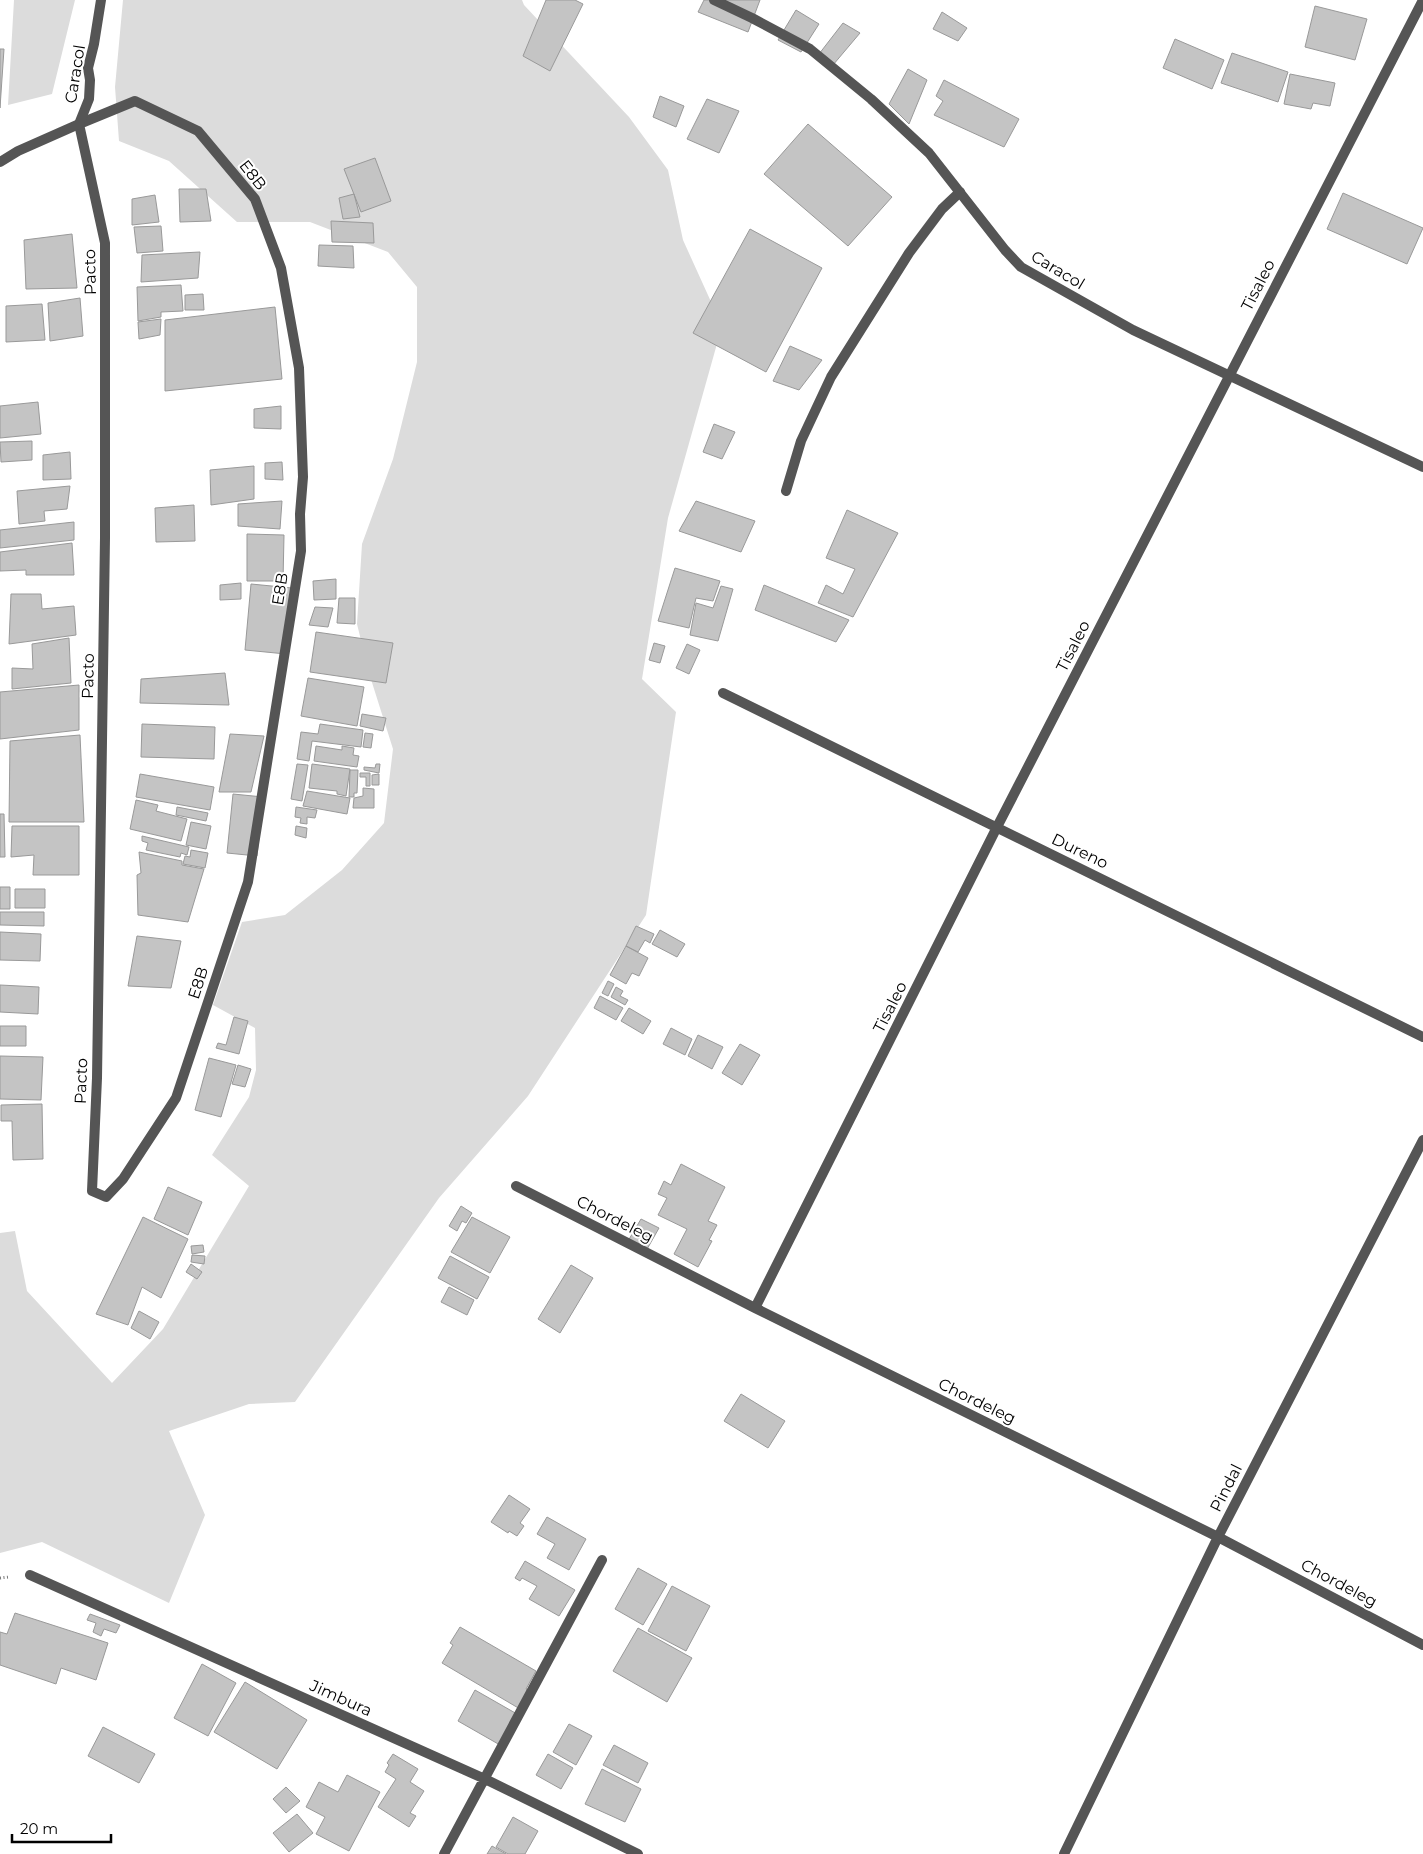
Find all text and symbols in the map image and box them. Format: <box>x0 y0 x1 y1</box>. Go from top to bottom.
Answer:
street label: Caracol <box>61 43 89 105</box>
street label: E8B <box>235 156 271 194</box>
street label: Caracol <box>1028 247 1088 293</box>
street label: Pacto <box>80 249 100 295</box>
street label: Tisaleo <box>1237 256 1279 314</box>
street label: E8B <box>268 571 292 607</box>
street label: Tisaleo <box>1052 617 1094 675</box>
street label: Pacto <box>78 653 98 699</box>
street label: Dureno <box>1049 829 1111 873</box>
street label: E8B <box>184 964 212 1002</box>
street label: Tisaleo <box>869 978 911 1036</box>
street label: Pacto <box>71 1058 91 1104</box>
street label: Chordeleg <box>573 1191 657 1247</box>
street label: Chordeleg <box>935 1374 1019 1428</box>
street label: Pindal <box>1206 1461 1246 1515</box>
street label: Chordeleg <box>1298 1555 1380 1611</box>
street label: Jimbura <box>306 1675 375 1720</box>
scale bar <box>12 1812 111 1844</box>
text: 20 m <box>20 1819 58 1838</box>

